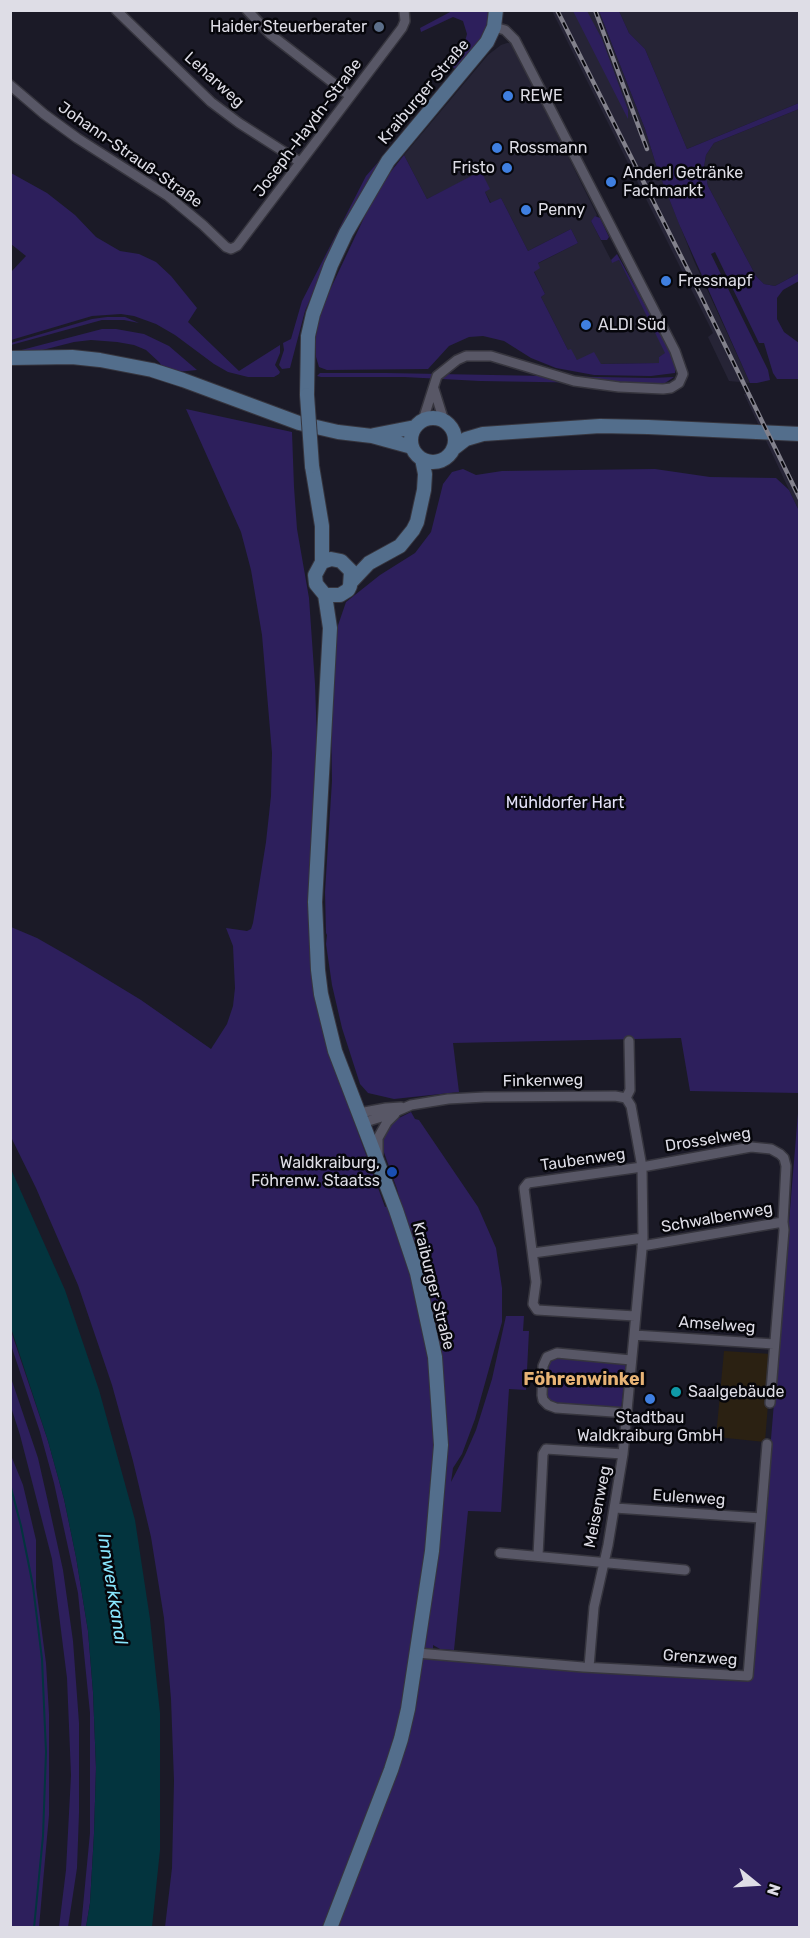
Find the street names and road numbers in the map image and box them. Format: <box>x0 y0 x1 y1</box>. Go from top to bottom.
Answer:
street label: Kraiburger Straße <box>374 36 474 148</box>
street label: Leharweg <box>180 48 248 112</box>
street label: Joseph-Haydn-Straße <box>250 55 366 201</box>
street label: Johann-Strauß-Straße <box>54 98 206 212</box>
street label: Finkenweg <box>503 1071 583 1091</box>
street label: Drosselweg <box>664 1124 752 1156</box>
street label: Taubenweg <box>539 1145 627 1175</box>
street label: Schwalbenweg <box>660 1199 774 1237</box>
street label: Kraiburger Straße <box>408 1220 458 1352</box>
street label: Amselweg <box>678 1313 756 1337</box>
street label: Meisenweg <box>581 1464 615 1550</box>
street label: Eulenweg <box>652 1486 726 1510</box>
street label: Grenzweg <box>662 1646 738 1670</box>

